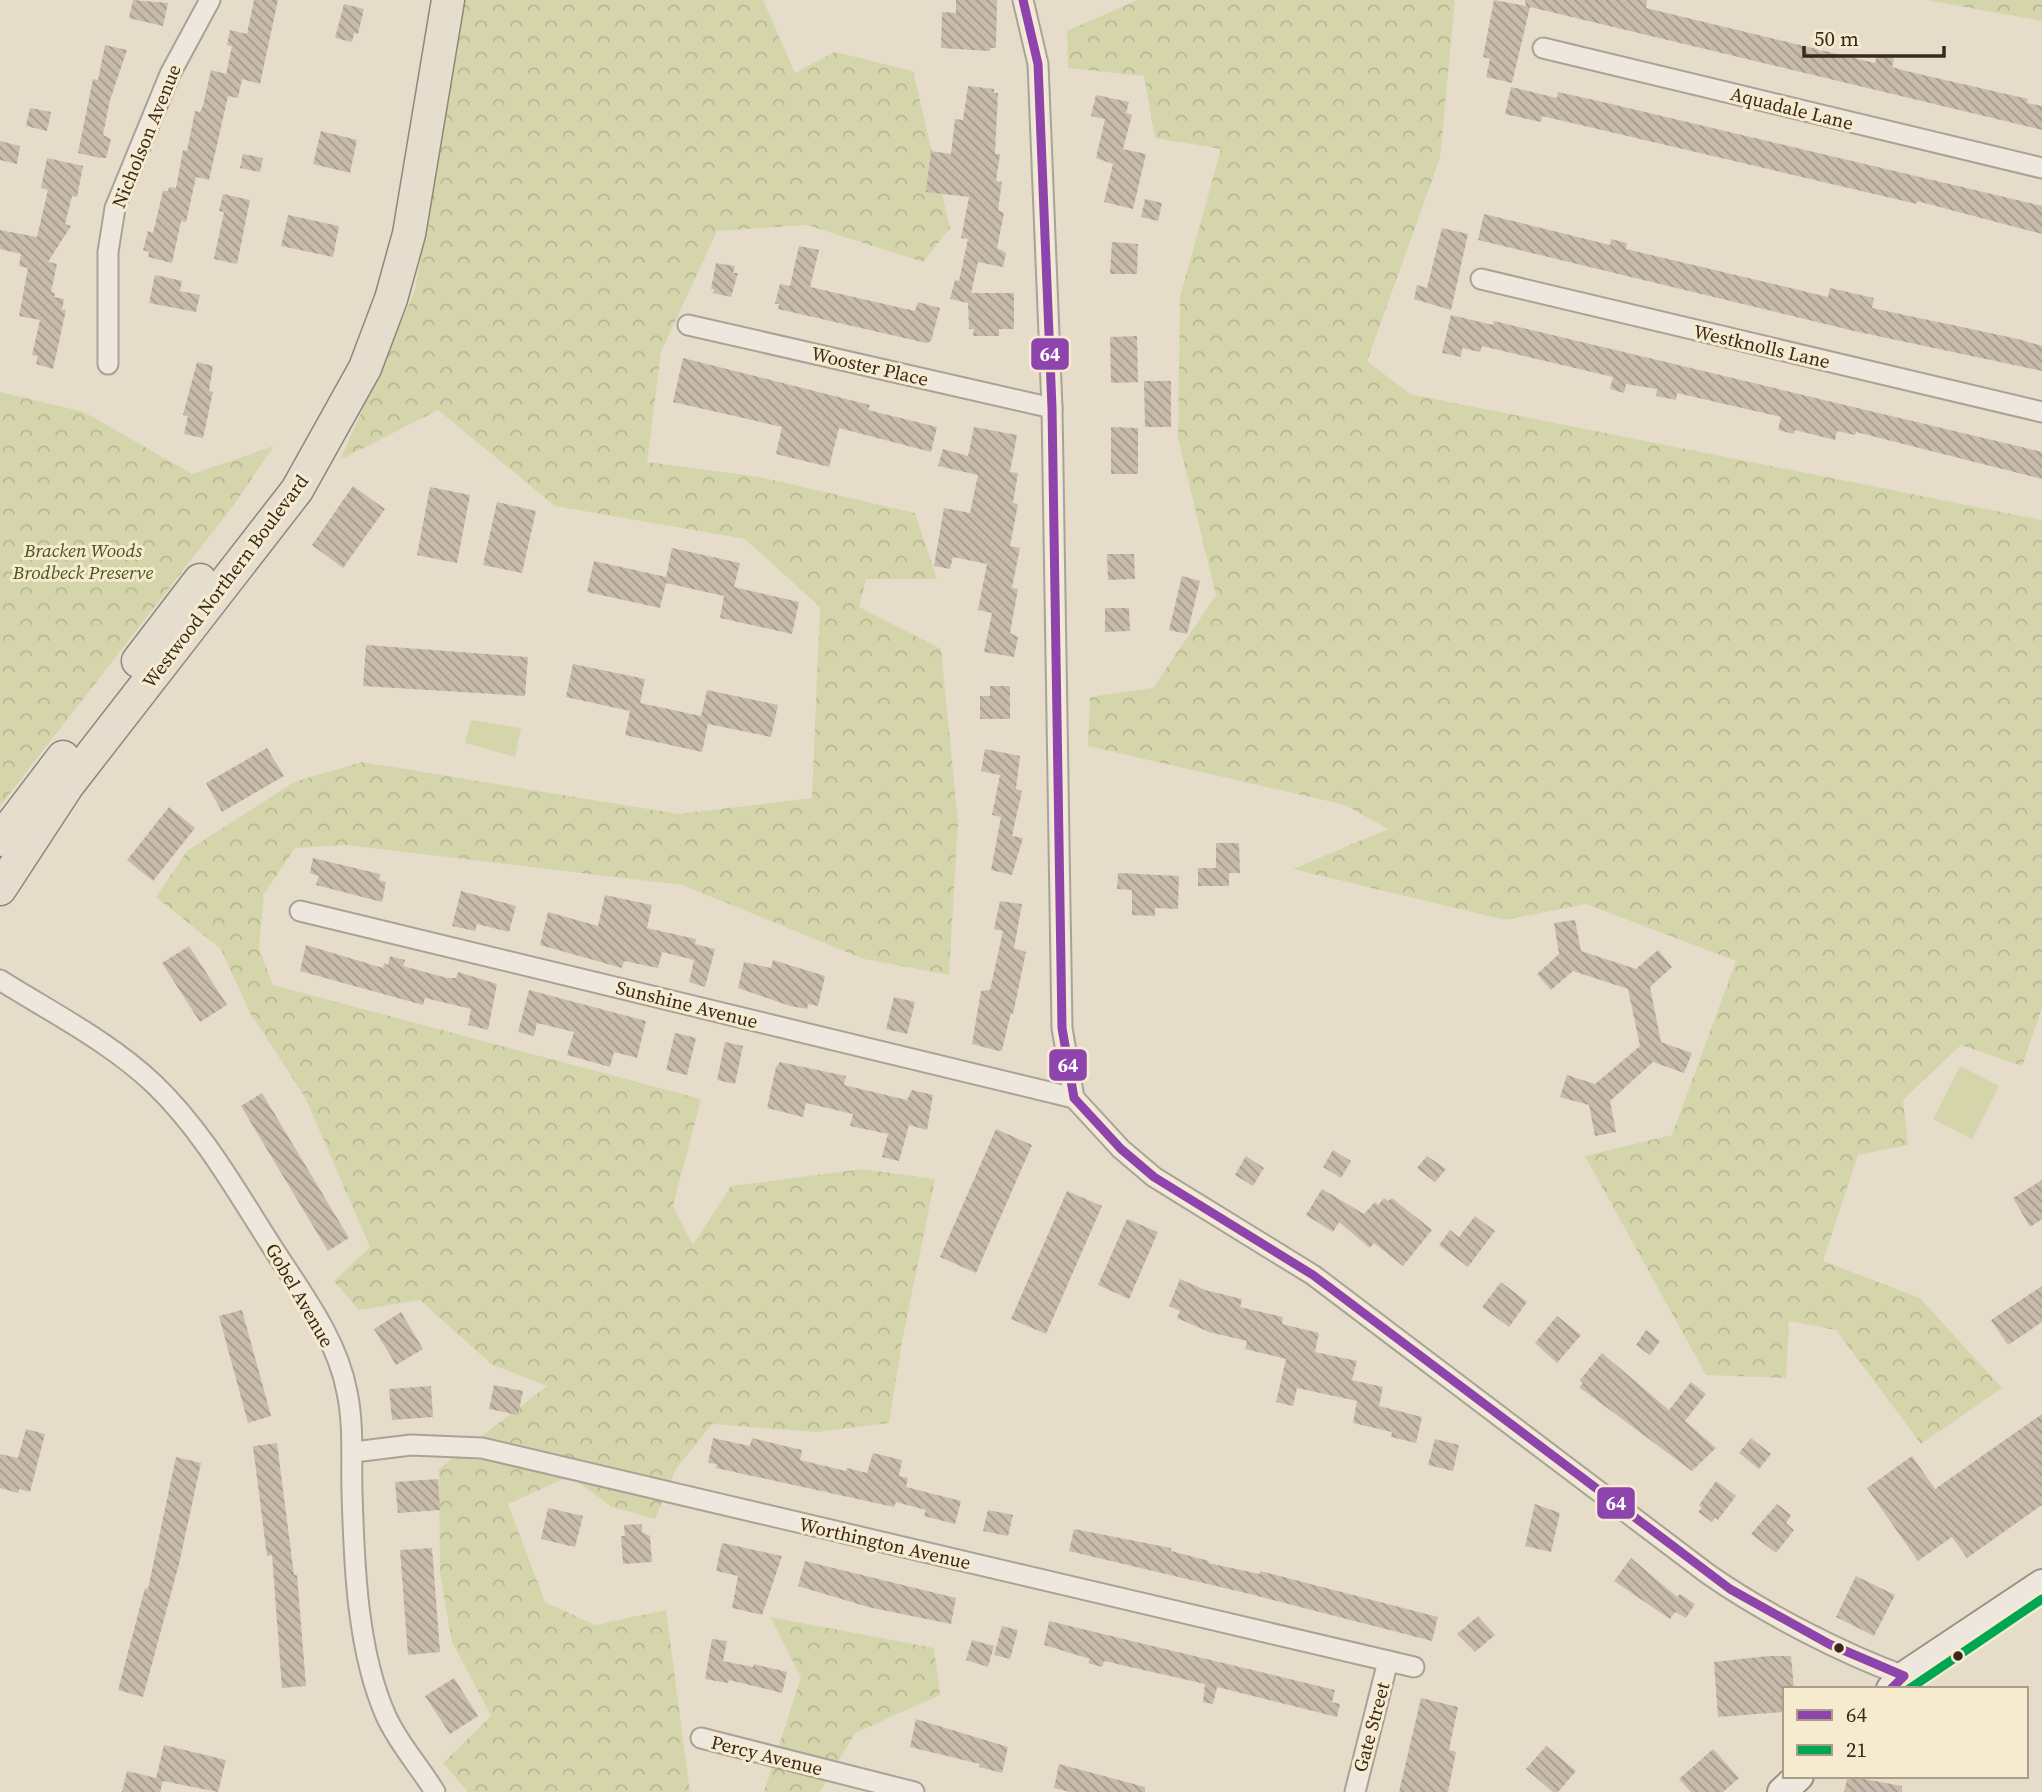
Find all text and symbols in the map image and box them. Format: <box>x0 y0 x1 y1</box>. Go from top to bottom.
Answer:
scale bar <box>1804 14 1944 58</box>
text: 50 m <box>1814 24 1859 53</box>
street label: Nicholson Avenue <box>105 60 187 212</box>
street label: Aquadale Lane <box>1728 80 1856 136</box>
street label: Westknolls Lane <box>1691 318 1833 374</box>
line badge: 64 <box>1030 337 1070 371</box>
street label: Wooster Place <box>809 340 931 392</box>
text: 64 <box>1040 341 1060 367</box>
street label: Westwood Northern Boulevard <box>136 469 314 693</box>
park label: Bracken Woods Brodbeck Preserve <box>12 537 153 585</box>
street label: Sunshine Avenue <box>613 974 761 1034</box>
line badge: 64 <box>1048 1048 1088 1082</box>
text: 64 <box>1058 1052 1078 1078</box>
street label: Gobel Avenue <box>260 1238 340 1352</box>
line badge: 64 <box>1596 1486 1636 1520</box>
text: 64 <box>1606 1490 1626 1516</box>
street label: Worthington Avenue <box>797 1511 973 1575</box>
unlabelled marker <box>1832 1641 1846 1655</box>
unlabelled marker <box>1951 1649 1965 1663</box>
street label: Gate Street <box>1347 1678 1396 1775</box>
legend <box>1783 1687 2028 1778</box>
text: 64 <box>1846 1700 1868 1729</box>
street label: Percy Avenue <box>708 1729 826 1781</box>
text: 21 <box>1846 1735 1867 1764</box>

